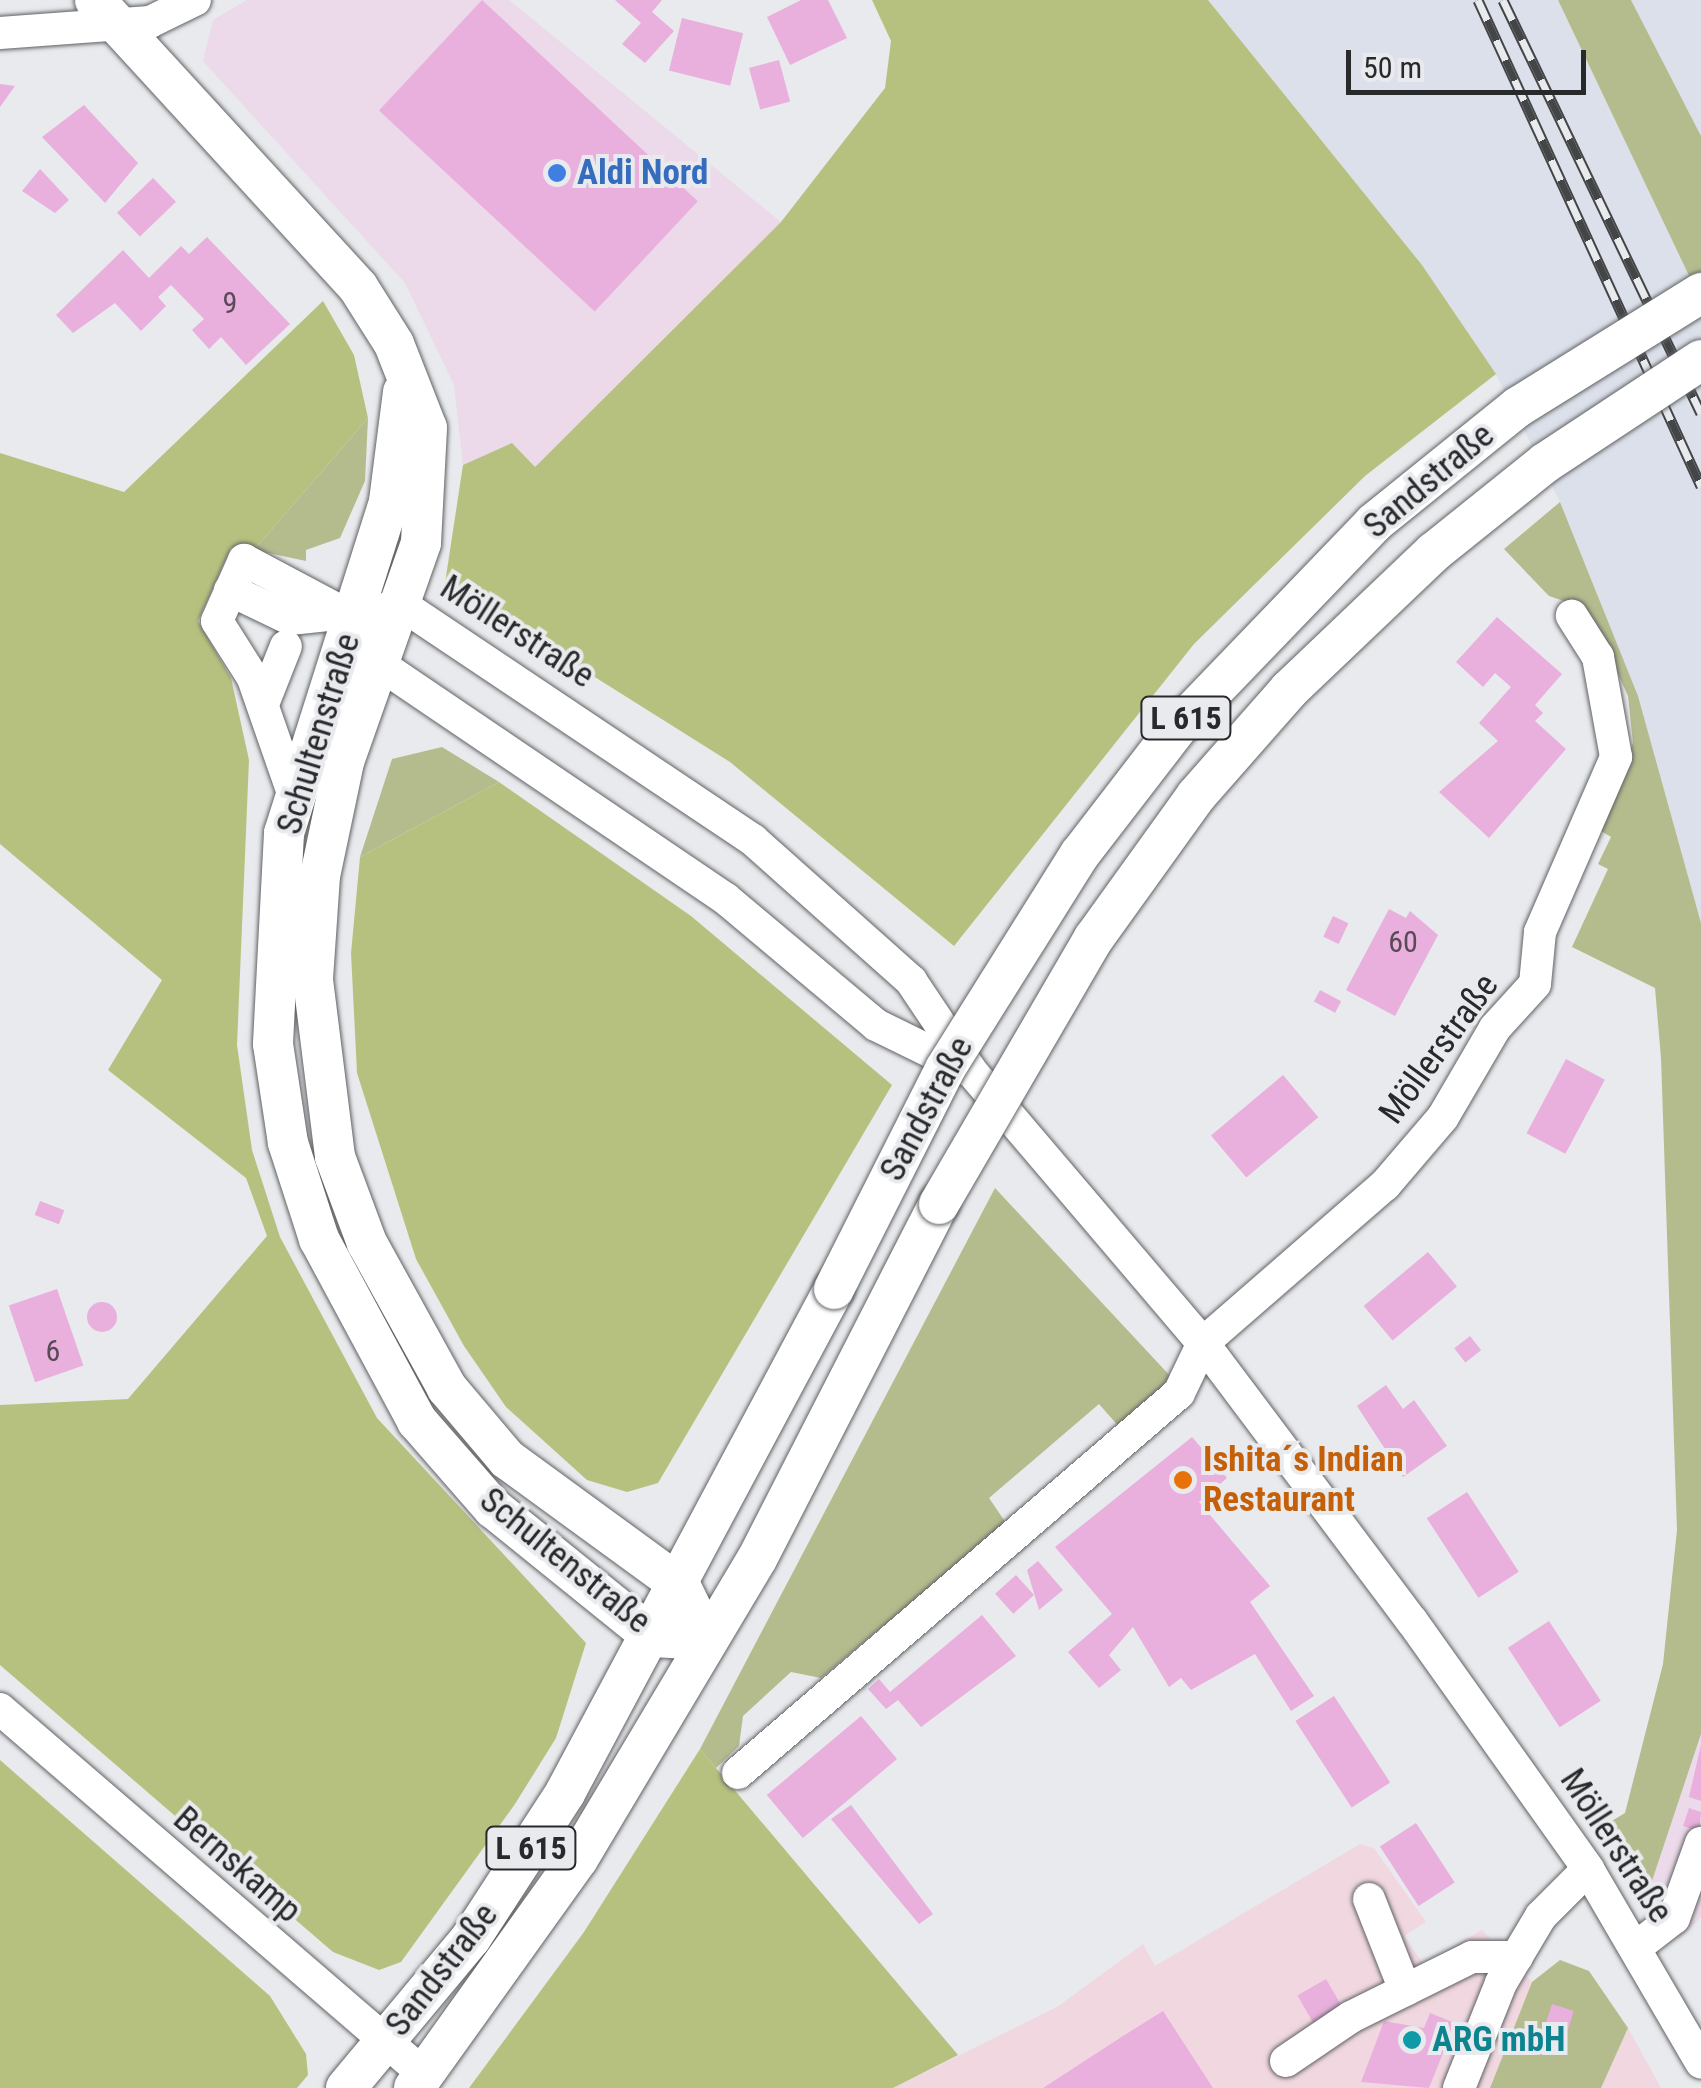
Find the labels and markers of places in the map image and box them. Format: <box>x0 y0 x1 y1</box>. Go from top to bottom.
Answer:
place label: Aldi Nord <box>577 152 708 194</box>
marker: Aldi Nord <box>546 162 568 184</box>
place label: Ishita´s Indian Restaurant <box>1203 1439 1404 1521</box>
marker: Ishita´s Indian Restaurant <box>1172 1469 1194 1491</box>
place label: ARG mbH <box>1432 2019 1566 2061</box>
marker: ARG mbH <box>1401 2029 1423 2051</box>

